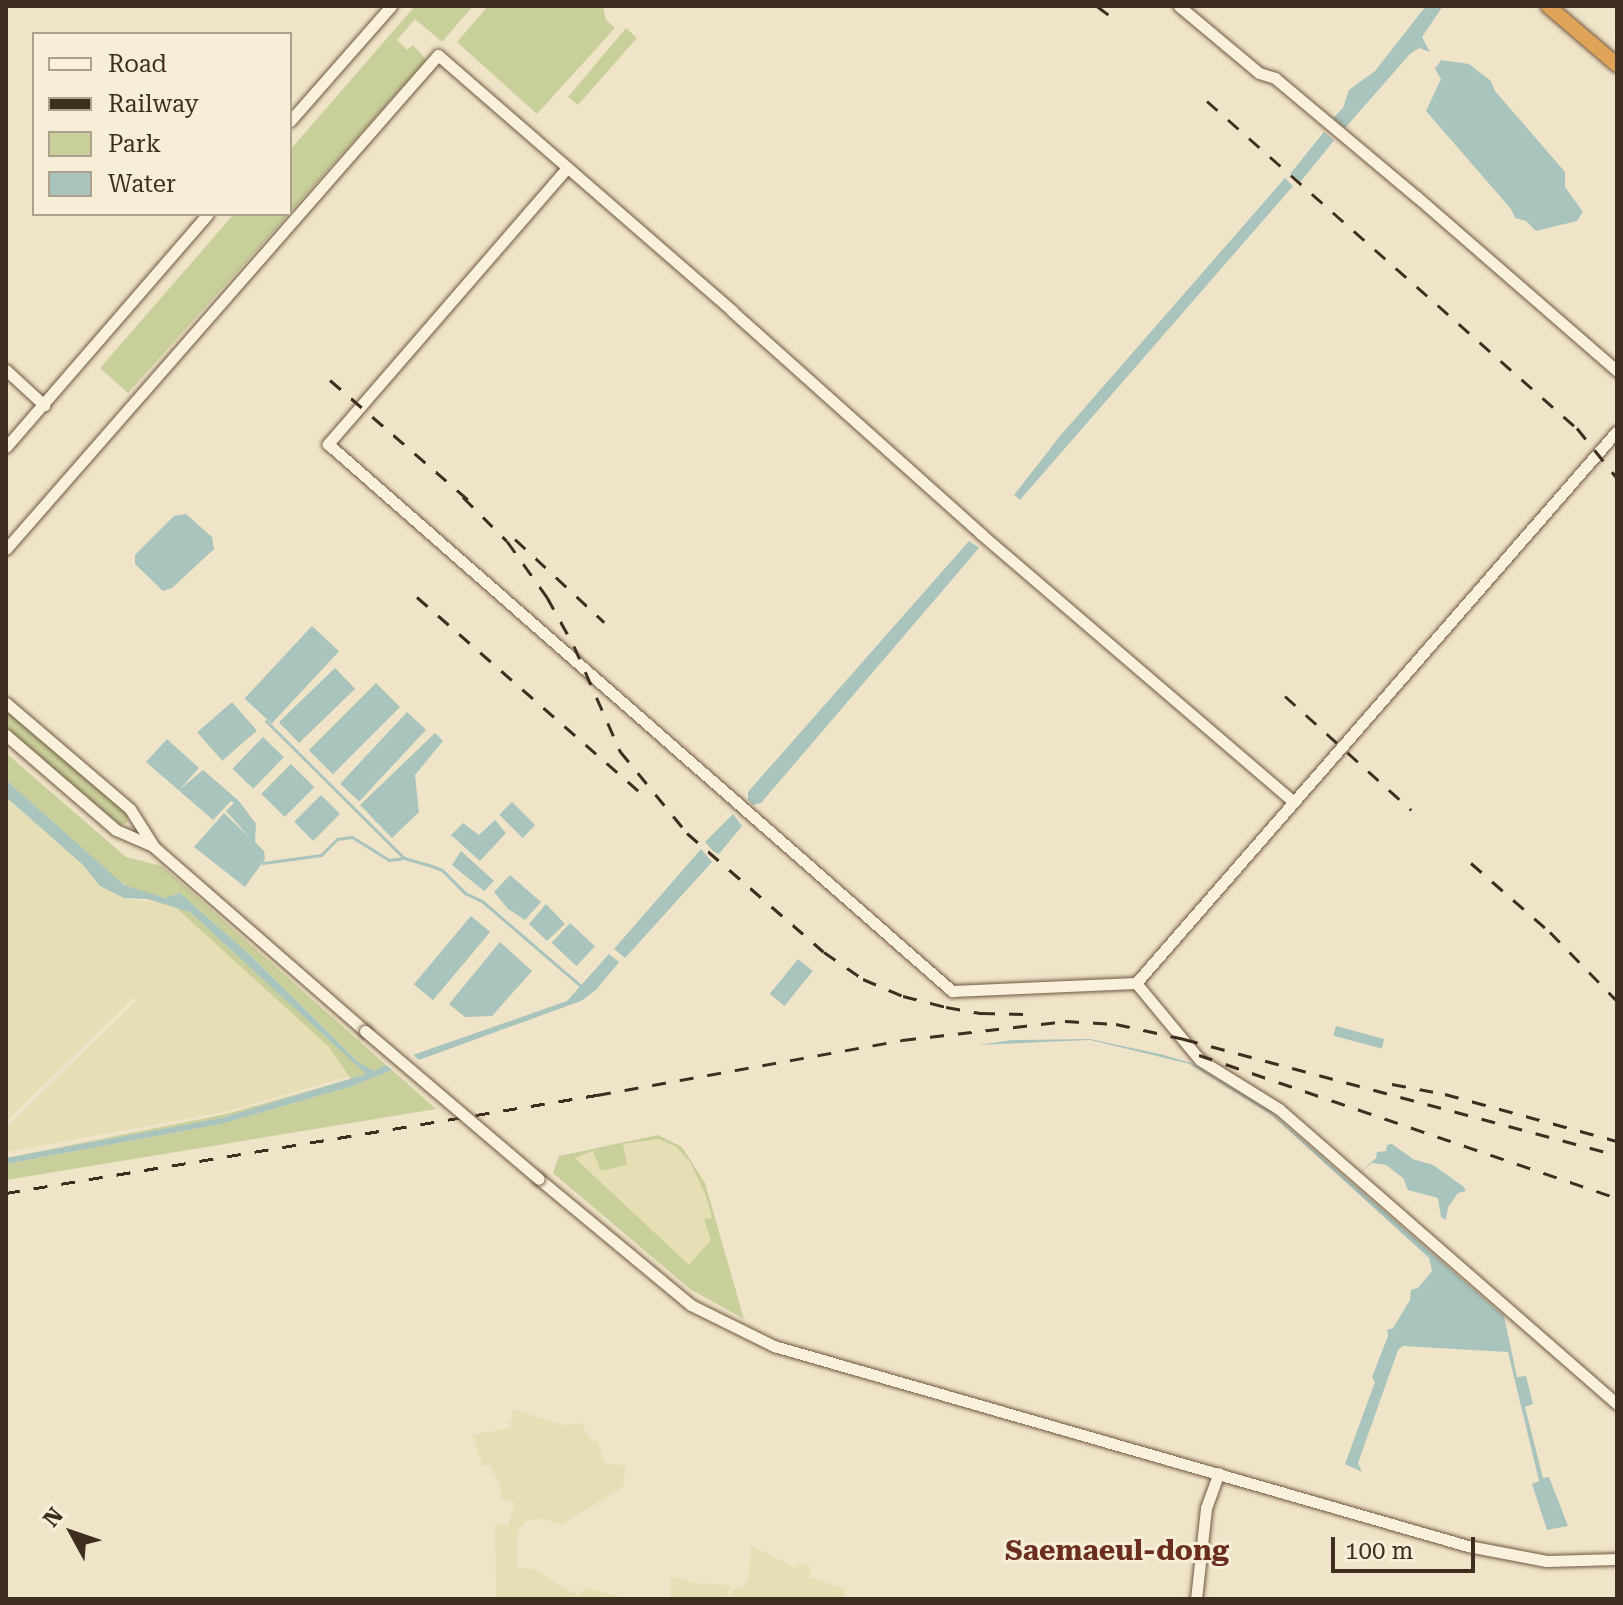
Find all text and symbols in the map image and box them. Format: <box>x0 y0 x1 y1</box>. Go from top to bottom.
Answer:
legend <box>32 32 292 216</box>
text: Road <box>108 50 167 78</box>
text: Railway <box>108 90 199 118</box>
text: Park <box>108 130 161 158</box>
text: Water <box>108 170 176 198</box>
north arrow <box>32 1493 112 1573</box>
text: N <box>38 1503 68 1532</box>
scale bar <box>1335 1521 1479 1571</box>
district label: Saemaeul-dong <box>1005 1534 1229 1568</box>
text: 100 m <box>1345 1537 1413 1565</box>

